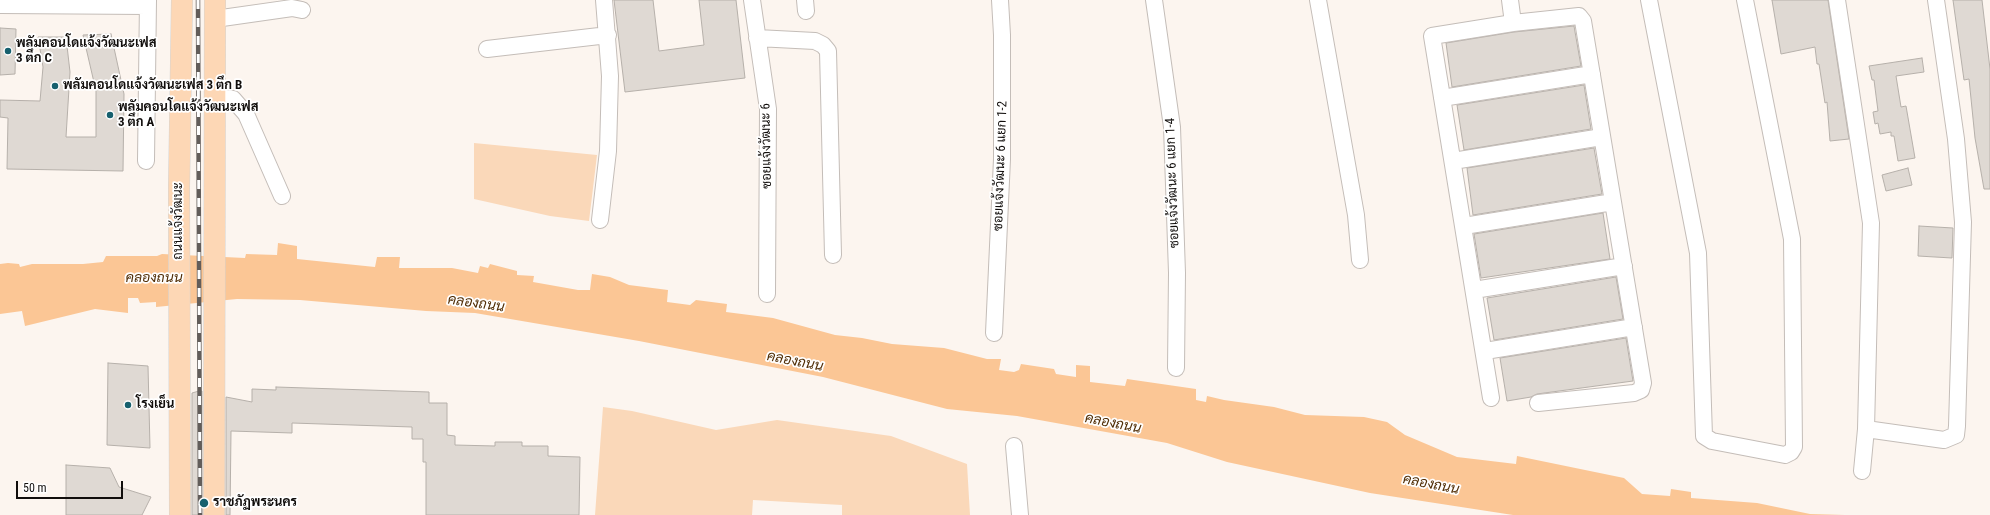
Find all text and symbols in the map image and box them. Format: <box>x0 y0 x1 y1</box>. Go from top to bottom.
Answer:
place label: พลัมคอนโดแจ้งวัฒนะเฟส 3 ตึก C <box>16 36 157 67</box>
marker: พลัมคอนโดแจ้งวัฒนะเฟส 3 ตึก C <box>3 46 13 56</box>
place label: พลัมคอนโดแจ้งวัฒนะเฟส 3 ตึก B <box>63 78 242 94</box>
marker: พลัมคอนโดแจ้งวัฒนะเฟส 3 ตึก B <box>50 81 60 91</box>
place label: พลัมคอนโดแจ้งวัฒนะเฟส 3 ตึก A <box>118 100 259 131</box>
street label: ซอยแจ้งวัฒนะ 6 แยก 1-2 <box>991 101 1011 231</box>
street label: ซอยแจ้งวัฒนะ 6 <box>758 103 776 189</box>
marker: พลัมคอนโดแจ้งวัฒนะเฟส 3 ตึก A <box>105 110 115 120</box>
street label: ซอยแจ้งวัฒนะ 6 แยก 1-4 <box>1163 118 1183 248</box>
street label: ถนนแจ้งวัฒนะ <box>171 182 187 260</box>
water label: คลองถนน <box>125 270 183 286</box>
water label: คลองถนน <box>447 292 505 316</box>
water label: คลองถนน <box>765 348 825 376</box>
place label: โรงเย็น <box>136 397 174 413</box>
marker: โรงเย็น <box>123 400 133 410</box>
water label: คลองถนน <box>1083 410 1143 438</box>
water label: คลองถนน <box>1401 471 1461 499</box>
scale bar <box>18 473 125 499</box>
text: 50 m <box>23 481 47 495</box>
place label: ราชภัฏพระนคร <box>213 495 297 511</box>
marker: ราชภัฏพระนคร <box>198 497 210 509</box>

